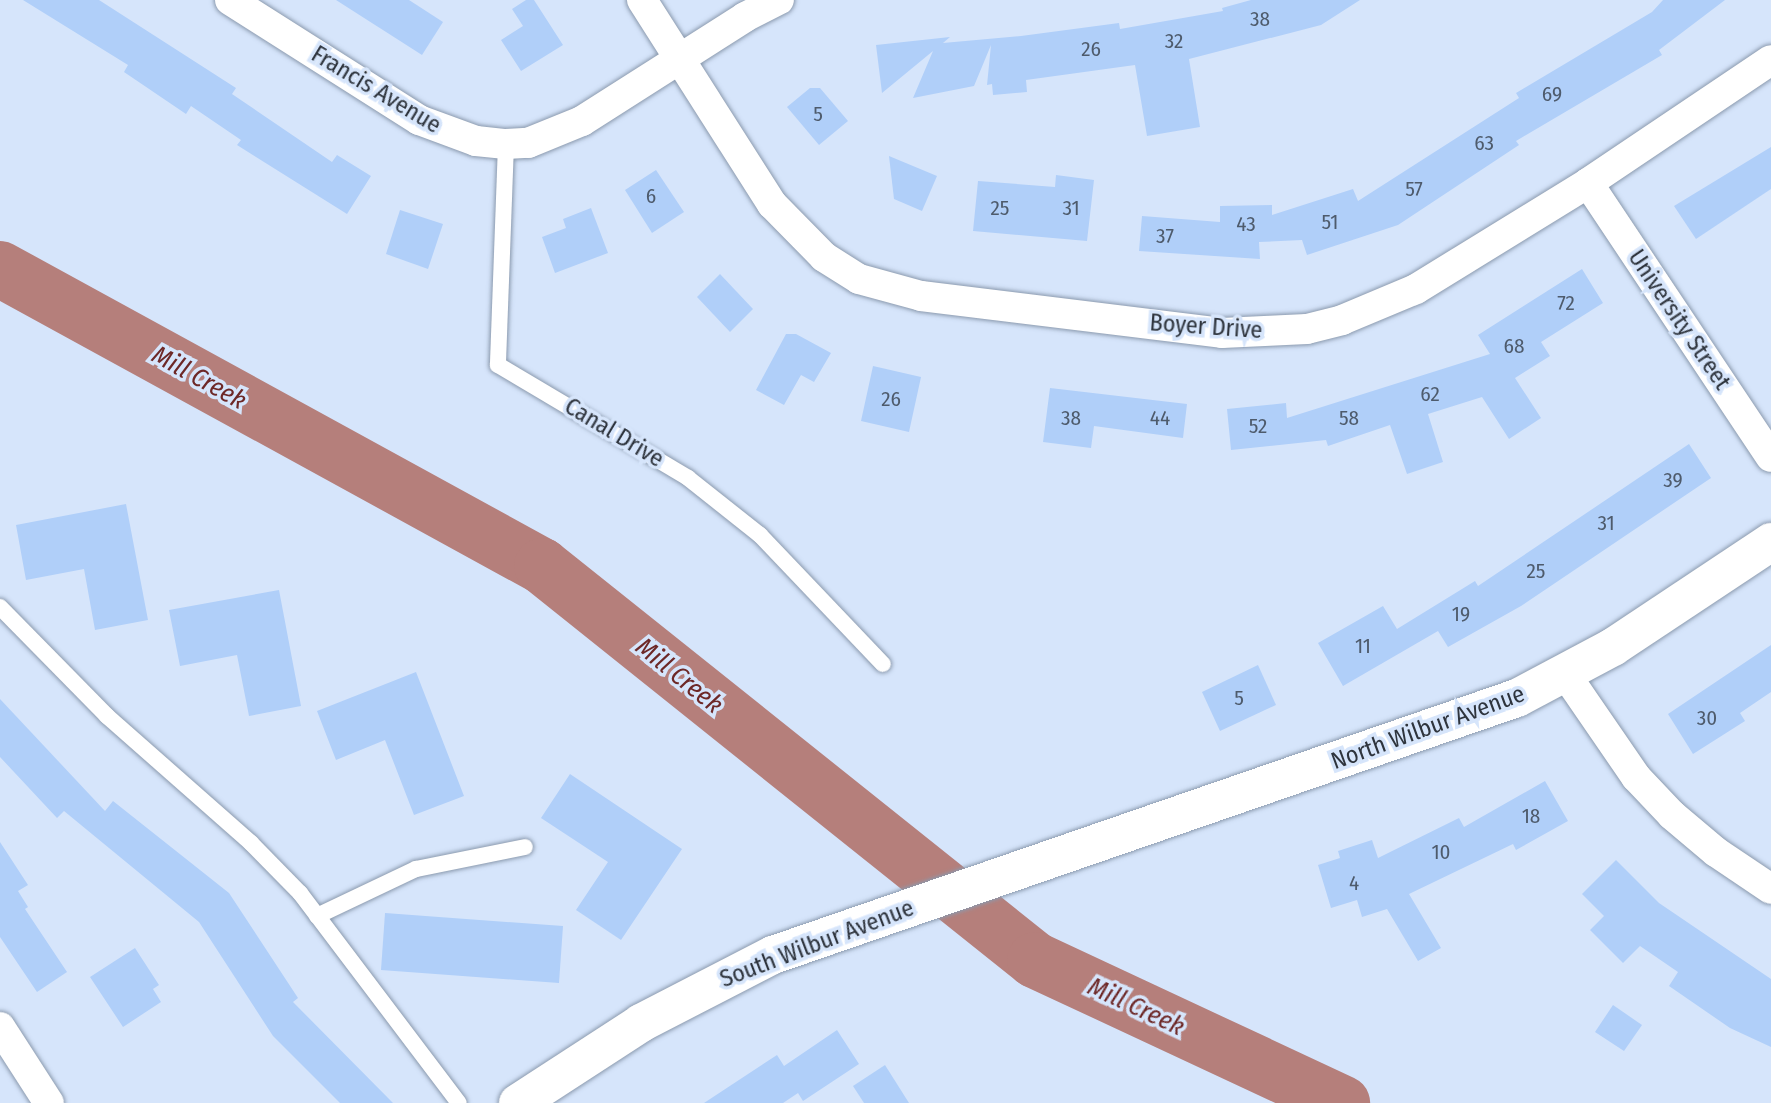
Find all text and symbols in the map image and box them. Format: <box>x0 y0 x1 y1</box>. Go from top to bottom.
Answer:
house number: 38 <box>1250 6 1270 32</box>
house number: 32 <box>1165 28 1183 54</box>
house number: 26 <box>1081 36 1101 62</box>
street label: Francis Avenue <box>306 40 446 140</box>
house number: 69 <box>1542 81 1562 107</box>
house number: 5 <box>813 101 823 127</box>
house number: 63 <box>1474 130 1494 156</box>
house number: 57 <box>1405 176 1423 202</box>
house number: 6 <box>646 183 656 209</box>
house number: 25 <box>991 195 1009 221</box>
house number: 31 <box>1062 195 1080 221</box>
house number: 51 <box>1322 209 1338 235</box>
house number: 43 <box>1236 211 1256 237</box>
house number: 37 <box>1156 223 1174 249</box>
street label: University Street <box>1622 244 1736 396</box>
house number: 72 <box>1557 290 1575 316</box>
street label: Boyer Drive <box>1149 309 1263 345</box>
house number: 68 <box>1504 333 1524 359</box>
water label: Mill Creek <box>146 339 252 417</box>
house number: 62 <box>1420 381 1440 407</box>
house number: 26 <box>881 386 901 412</box>
street label: Canal Drive <box>559 392 669 474</box>
house number: 38 <box>1061 405 1081 431</box>
house number: 44 <box>1150 405 1170 431</box>
house number: 58 <box>1339 405 1359 431</box>
house number: 52 <box>1249 413 1267 439</box>
house number: 39 <box>1663 467 1683 493</box>
house number: 31 <box>1597 510 1615 536</box>
house number: 25 <box>1527 558 1545 584</box>
house number: 19 <box>1452 601 1470 627</box>
water label: Mill Creek <box>629 631 729 721</box>
house number: 11 <box>1355 633 1371 659</box>
street label: North Wilbur Avenue <box>1327 680 1529 776</box>
house number: 5 <box>1234 685 1244 711</box>
house number: 30 <box>1697 705 1717 731</box>
house number: 18 <box>1522 803 1540 829</box>
house number: 10 <box>1431 839 1451 865</box>
house number: 4 <box>1349 870 1359 896</box>
street label: South Wilbur Avenue <box>716 894 918 994</box>
water label: Mill Creek <box>1083 971 1189 1043</box>

